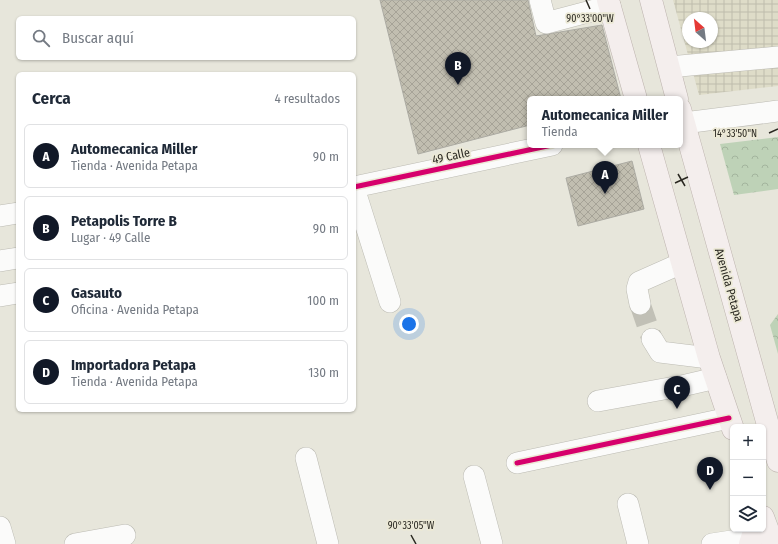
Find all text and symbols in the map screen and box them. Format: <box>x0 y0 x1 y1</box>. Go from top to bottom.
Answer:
north arrow <box>682 12 718 48</box>
text: 90°33'00"W <box>566 13 614 25</box>
search box <box>16 16 356 60</box>
icon: search <box>30 27 52 49</box>
text: Buscar aquí <box>62 29 134 47</box>
pin: B <box>445 52 471 85</box>
text: Cerca <box>32 88 71 109</box>
text: 4 resultados <box>274 91 340 106</box>
popup <box>527 96 683 148</box>
text: Automecanica Miller <box>542 106 668 124</box>
text: Tienda <box>542 124 578 139</box>
text: 14°33'50"N <box>713 128 757 140</box>
text: Automecanica Miller <box>71 140 197 158</box>
street label: 49 Calle <box>431 145 471 167</box>
text: A <box>42 149 50 164</box>
text: 90 m <box>313 149 339 164</box>
text: Tienda · Avenida Petapa <box>71 158 198 173</box>
pin: A <box>592 161 618 194</box>
text: Petapolis Torre B <box>71 212 177 230</box>
text: B <box>42 221 50 236</box>
text: 90 m <box>313 221 339 236</box>
text: Lugar · 49 Calle <box>71 230 150 245</box>
street label: Avenida Petapa <box>712 247 746 323</box>
text: Gasauto <box>71 284 122 302</box>
text: C <box>43 293 49 308</box>
text: 100 m <box>307 293 339 308</box>
text: Oficina · Avenida Petapa <box>71 302 199 317</box>
your location <box>399 314 419 334</box>
text: Importadora Petapa <box>71 356 196 374</box>
text: D <box>42 365 50 380</box>
text: 130 m <box>308 365 339 380</box>
text: Tienda · Avenida Petapa <box>71 374 198 389</box>
pin: C <box>664 376 690 409</box>
map controls <box>730 424 766 532</box>
button: + <box>730 424 766 460</box>
pin: D <box>697 457 723 490</box>
button: − <box>730 460 766 496</box>
button: layers <box>730 496 766 532</box>
text: 90°33'05"W <box>388 520 435 532</box>

